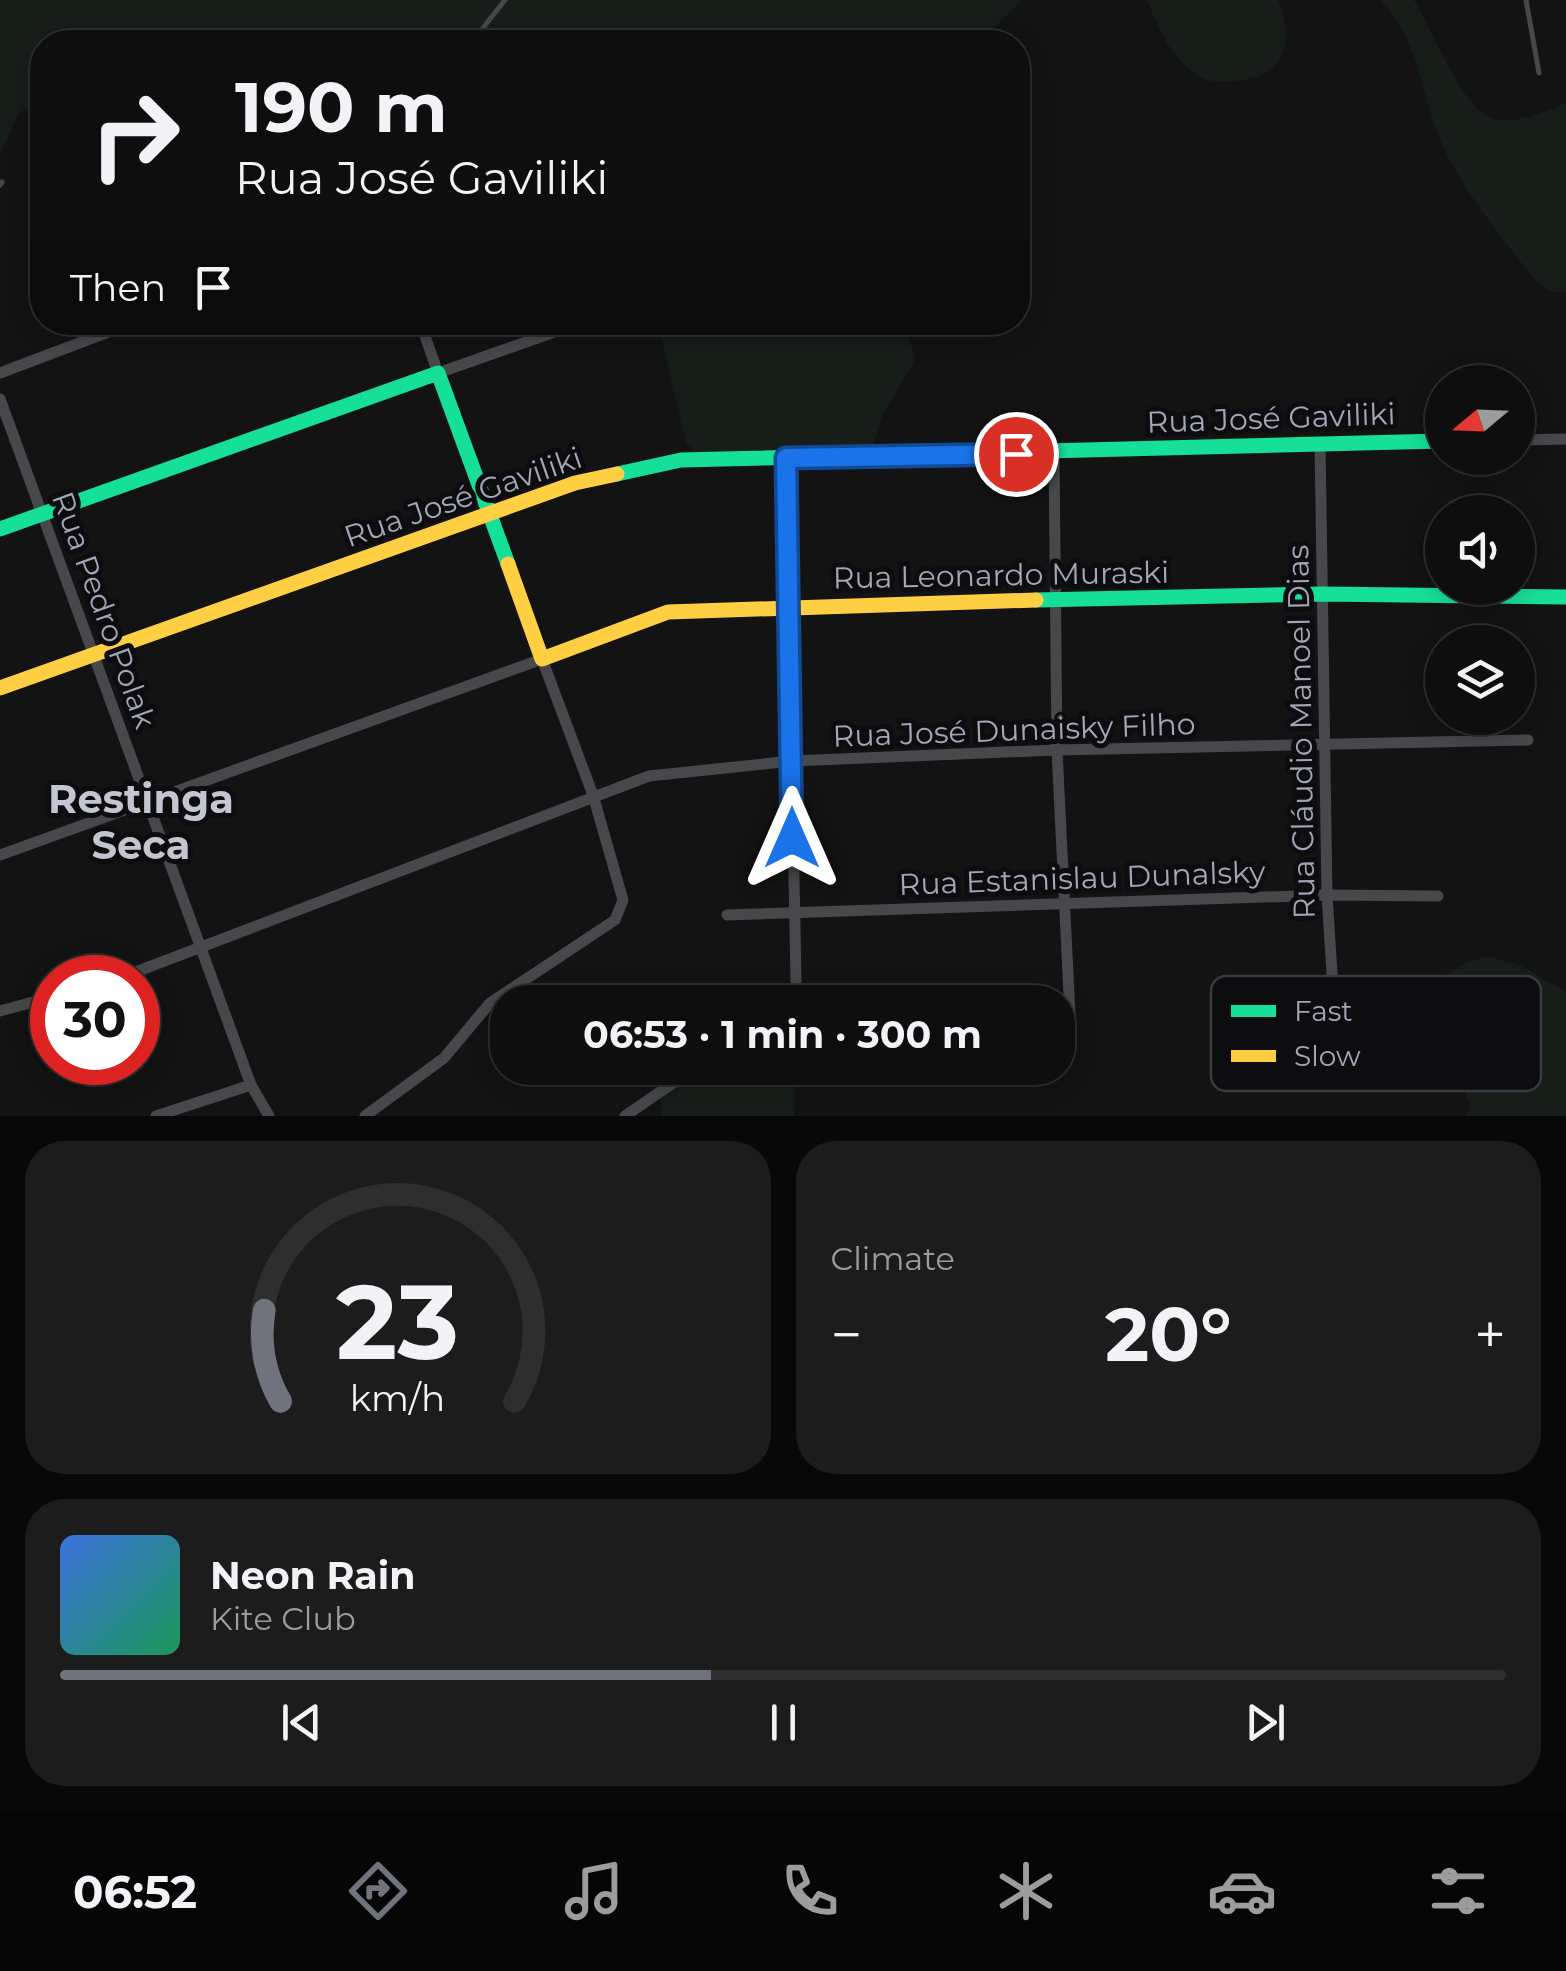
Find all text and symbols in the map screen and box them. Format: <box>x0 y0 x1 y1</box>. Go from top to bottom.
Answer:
text: 190 m <box>235 64 448 150</box>
icon: right <box>70 70 200 200</box>
text: Rua José Gaviliki <box>235 150 608 205</box>
icon: arrive <box>186 260 241 315</box>
text: Then <box>70 264 166 311</box>
north arrow <box>1425 365 1535 475</box>
map controls <box>1425 365 1535 735</box>
street label: Rua José Gaviliki <box>1146 395 1396 441</box>
pin <box>974 412 1059 497</box>
icon: arrive <box>989 427 1044 482</box>
street label: Rua José Gaviliki <box>339 439 587 555</box>
street label: Rua Pedro Polak <box>44 487 164 733</box>
button: sound <box>1425 495 1535 605</box>
street label: Rua Cláudio Manoel Dias <box>1279 545 1323 919</box>
street label: Rua Leonardo Muraski <box>833 554 1169 596</box>
button: layers <box>1425 625 1535 735</box>
street label: Rua José Dunaisky Filho <box>832 705 1196 755</box>
district label: Restinga Seca <box>48 774 234 869</box>
position arrow <box>740 786 844 890</box>
street label: Rua Estanislau Dunalsky <box>898 853 1267 903</box>
speed limit sign: 30 <box>30 955 160 1085</box>
legend <box>1211 976 1541 1091</box>
text: Fast <box>1294 994 1353 1028</box>
text: 06:53 · 1 min · 300 m <box>583 1011 982 1058</box>
text: Slow <box>1294 1039 1361 1073</box>
text: Climate <box>831 1239 955 1278</box>
text: 23 <box>336 1258 459 1385</box>
text: 20° <box>1105 1288 1232 1380</box>
text: − <box>831 1301 862 1368</box>
text: + <box>1474 1301 1506 1368</box>
text: km/h <box>350 1376 445 1420</box>
text: Neon Rain <box>210 1552 415 1599</box>
text: Kite Club <box>210 1599 356 1638</box>
icon: previous <box>274 1695 329 1750</box>
icon: pause <box>756 1695 811 1750</box>
icon: next <box>1238 1695 1293 1750</box>
icon: directions <box>343 1856 413 1926</box>
icon: music <box>559 1856 629 1926</box>
icon: phone <box>775 1856 845 1926</box>
icon: climate <box>991 1856 1061 1926</box>
icon: car <box>1207 1856 1277 1926</box>
icon: filters <box>1423 1856 1493 1926</box>
text: 06:52 <box>73 1864 197 1919</box>

